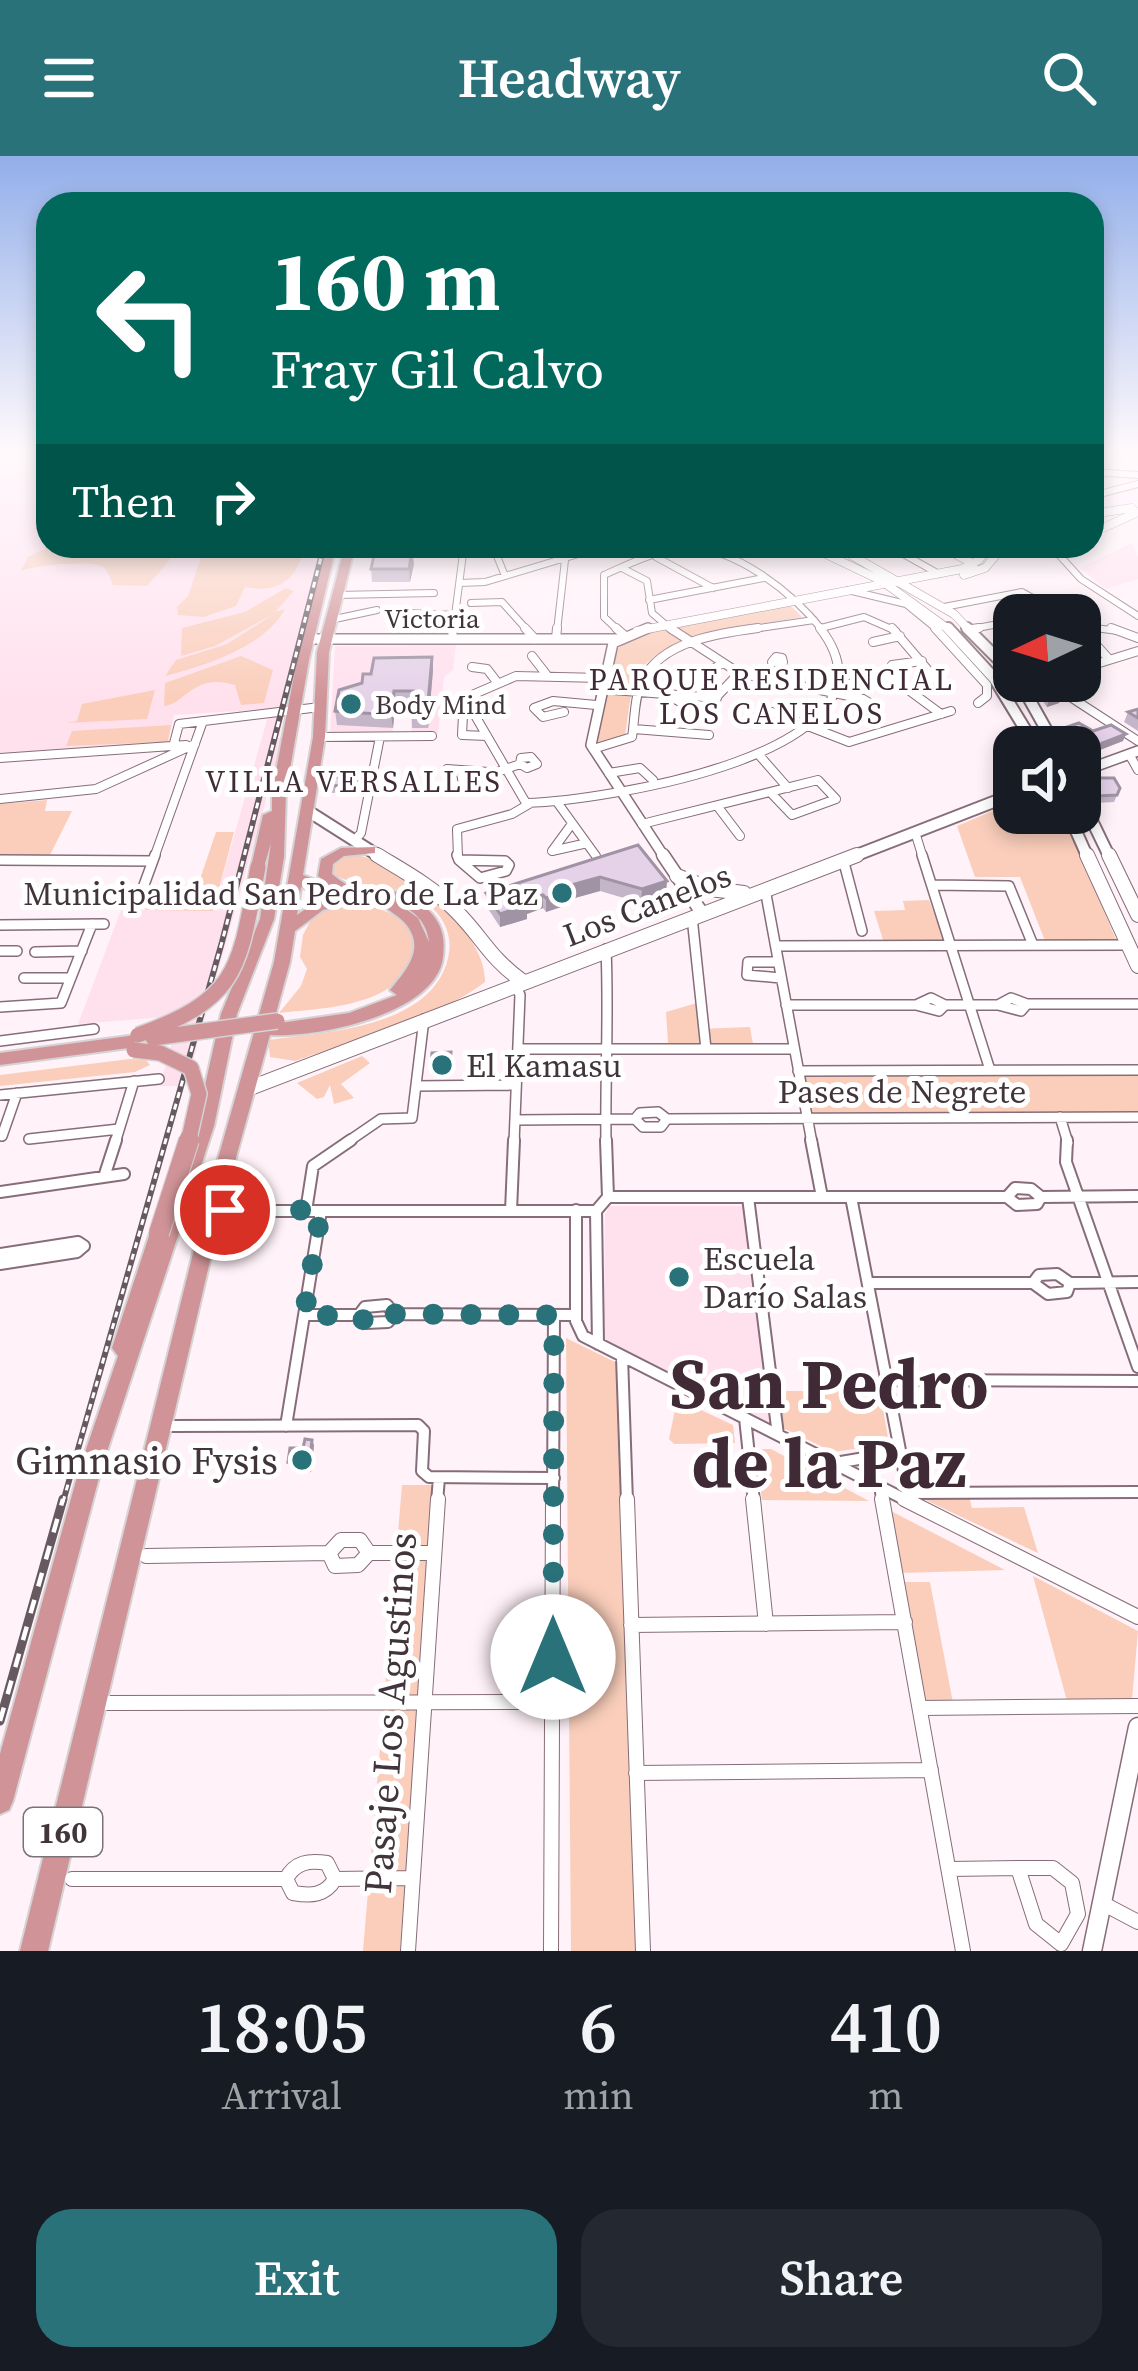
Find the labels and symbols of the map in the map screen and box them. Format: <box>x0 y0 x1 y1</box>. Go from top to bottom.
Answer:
north arrow <box>993 594 1101 702</box>
street label: Victoria <box>384 600 480 637</box>
district label: PARQUE RESIDENCIAL LOS CANELOS <box>589 659 955 734</box>
place label: Body Mind <box>375 686 506 723</box>
marker: Body Mind <box>338 691 364 717</box>
district label: VILLA VERSALLES <box>205 761 503 802</box>
street label: Los Canelos <box>557 852 737 958</box>
place label: Municipalidad San Pedro de La Paz <box>23 871 538 916</box>
marker: Municipalidad San Pedro de La Paz <box>549 880 575 906</box>
place label: El Kamasu <box>466 1043 622 1088</box>
marker: El Kamasu <box>429 1052 455 1078</box>
street label: Pases de Negrete <box>778 1069 1026 1114</box>
pin <box>174 1159 276 1261</box>
place label: Escuela Darío Salas <box>703 1236 867 1319</box>
marker: Escuela Darío Salas <box>666 1264 692 1290</box>
district label: San Pedro de la Paz <box>670 1337 988 1510</box>
place label: Gimnasio Fysis <box>15 1434 278 1487</box>
marker: Gimnasio Fysis <box>289 1447 315 1473</box>
street label: Pasaje Los Agustinos <box>351 1531 429 1895</box>
position arrow <box>490 1594 616 1720</box>
road number: 160 <box>24 1808 102 1856</box>

